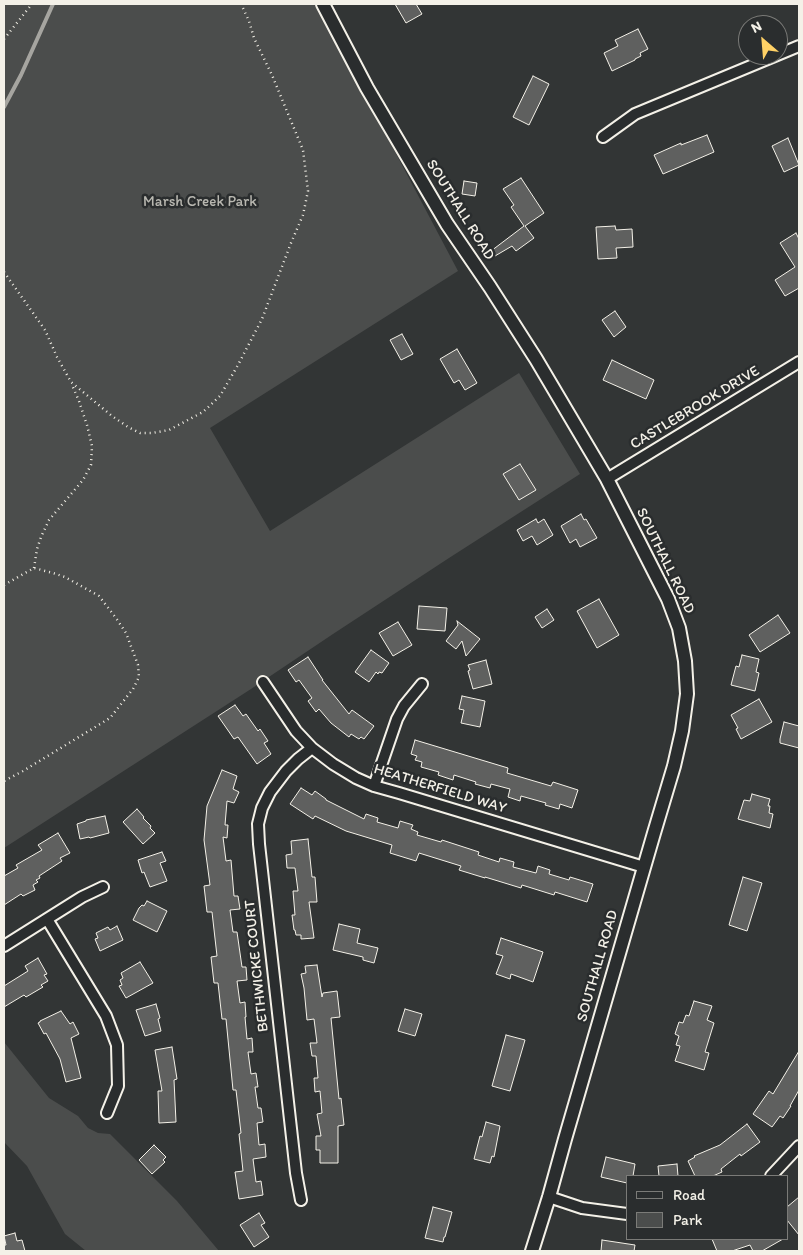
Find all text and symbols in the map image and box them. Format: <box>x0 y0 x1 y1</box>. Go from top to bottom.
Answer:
north arrow <box>738 15 788 65</box>
text: N <box>748 17 764 37</box>
street label: SOUTHALL ROAD <box>422 156 498 264</box>
park label: Marsh Creek Park <box>143 193 257 211</box>
street label: CASTLEBROOK DRIVE <box>627 362 763 454</box>
street label: SOUTHALL ROAD <box>632 505 698 617</box>
street label: HEATHERFIELD WAY <box>371 760 509 818</box>
street label: BETHWICKE COURT <box>241 899 273 1033</box>
street label: SOUTHALL ROAD <box>573 908 623 1024</box>
legend <box>626 1175 788 1240</box>
text: Road <box>673 1186 705 1204</box>
text: Park <box>673 1211 703 1229</box>

